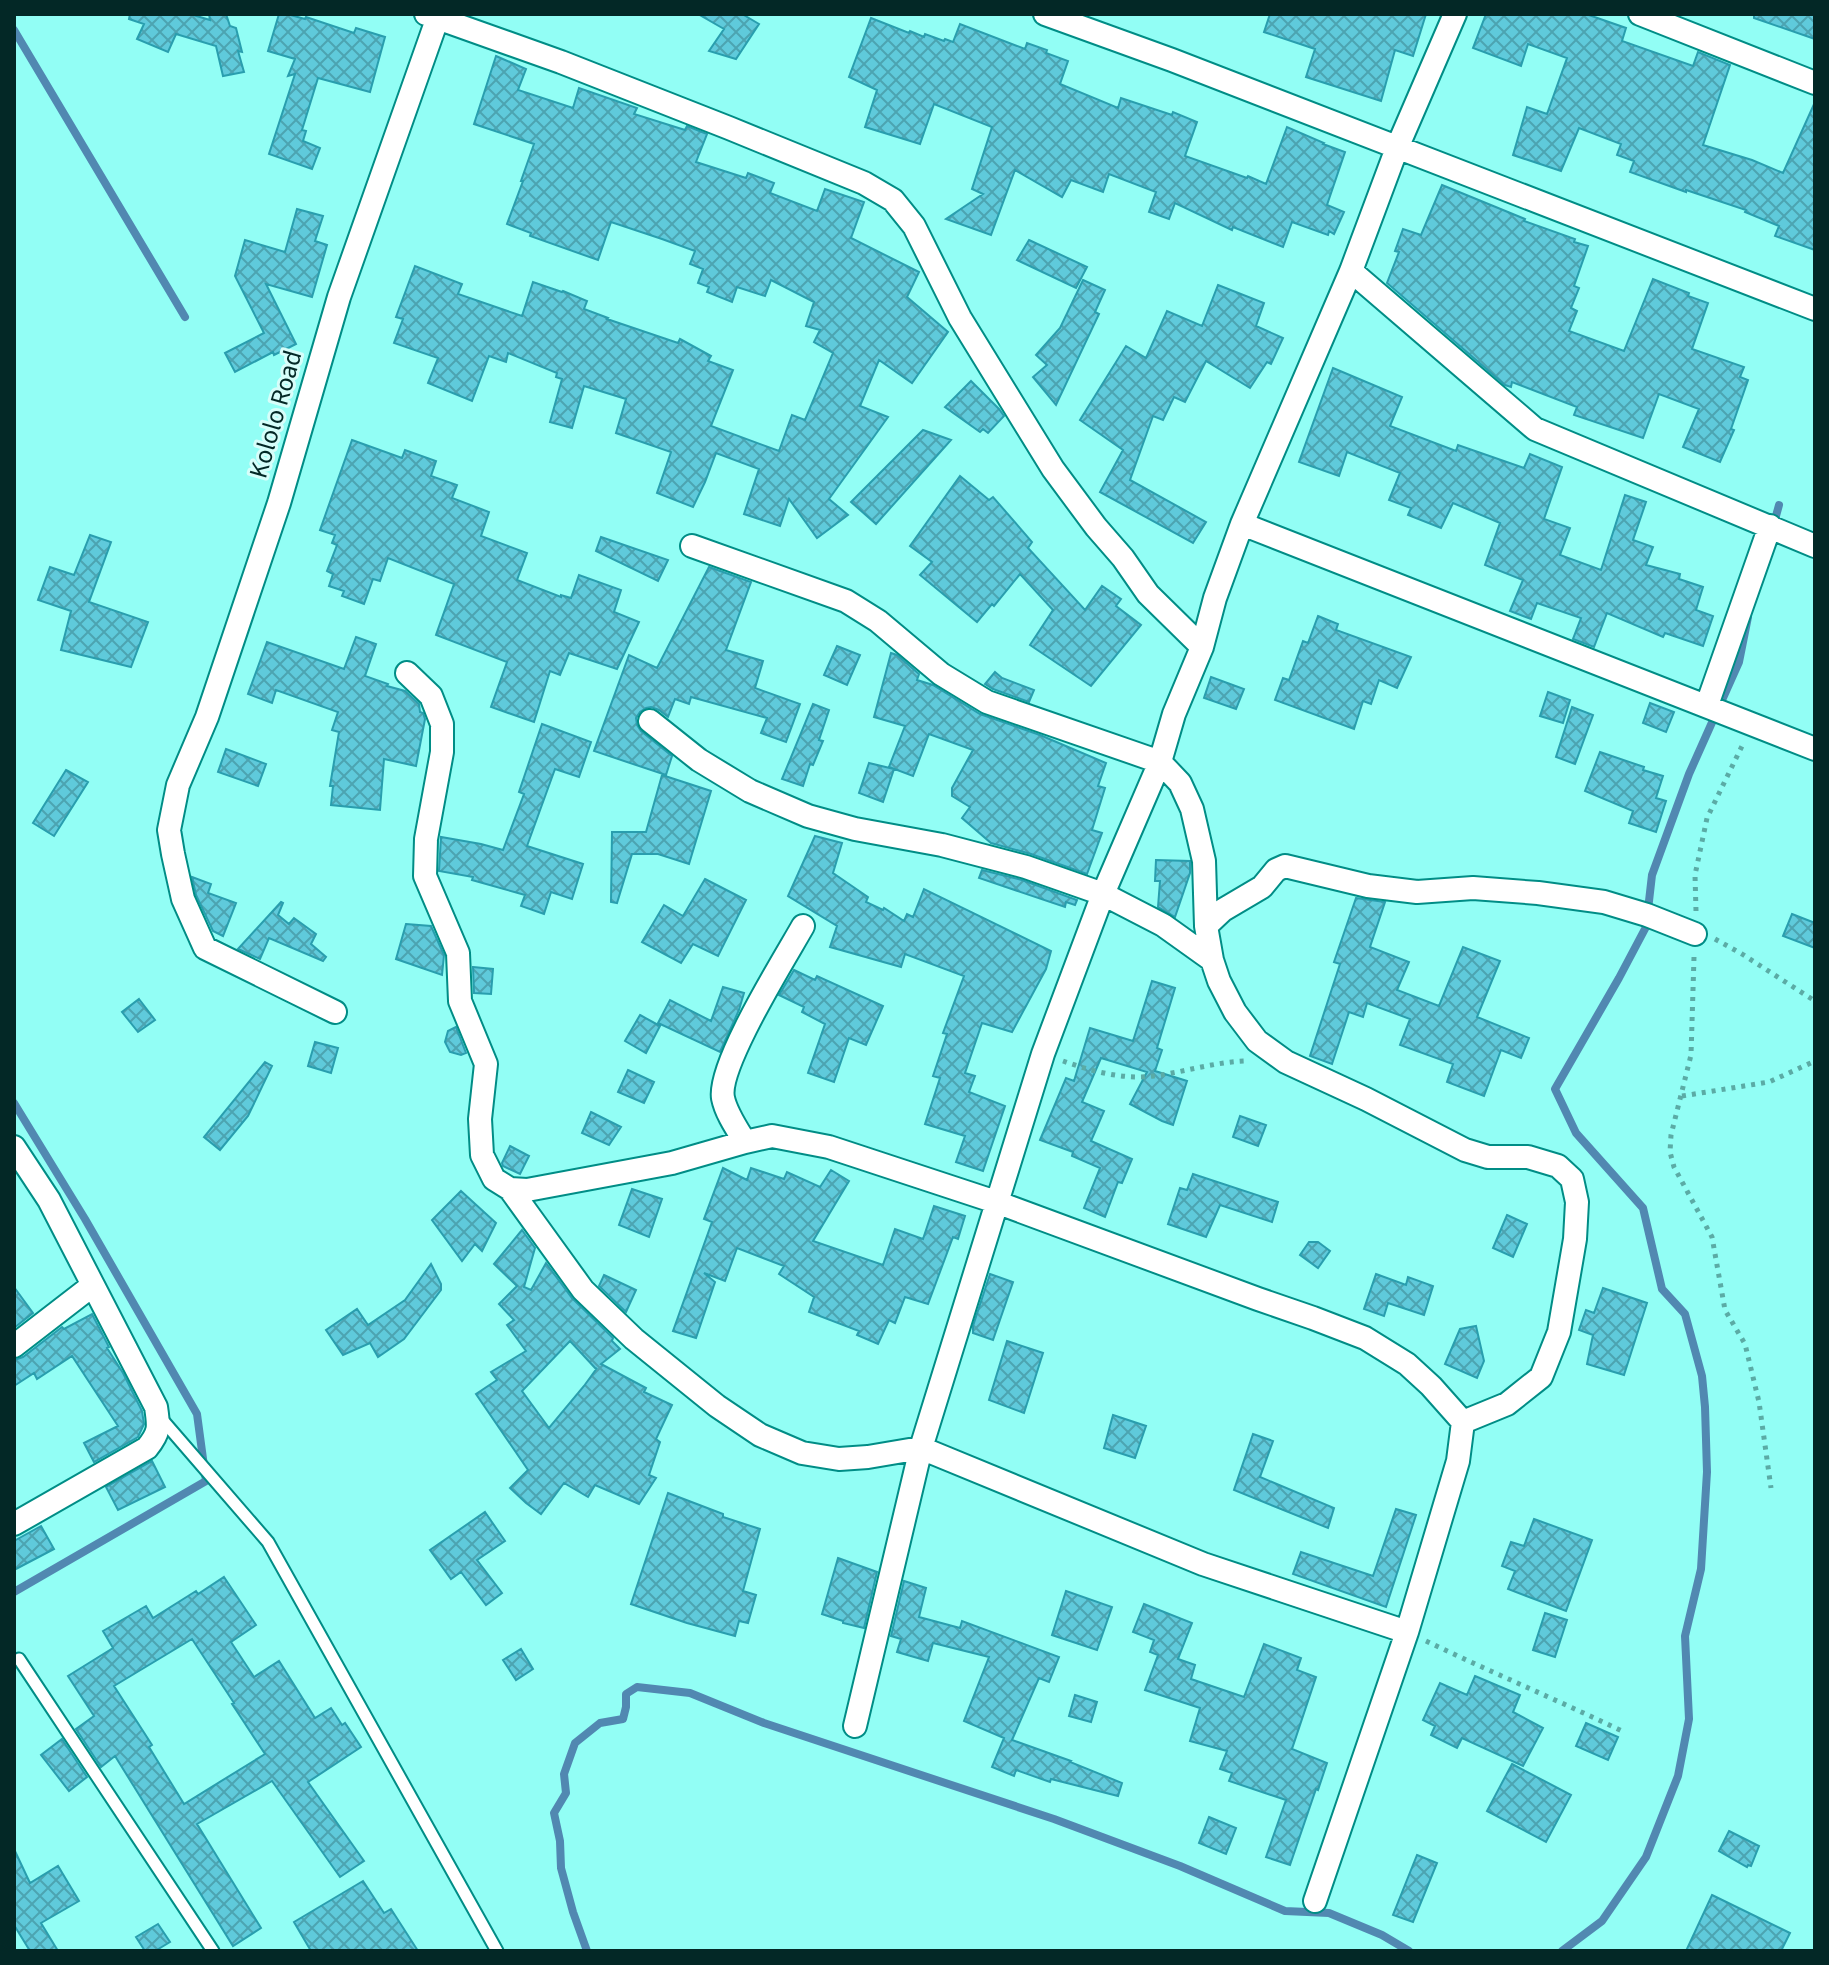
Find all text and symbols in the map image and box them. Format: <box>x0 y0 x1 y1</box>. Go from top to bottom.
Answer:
street label: Kololo Road <box>240 346 311 482</box>

